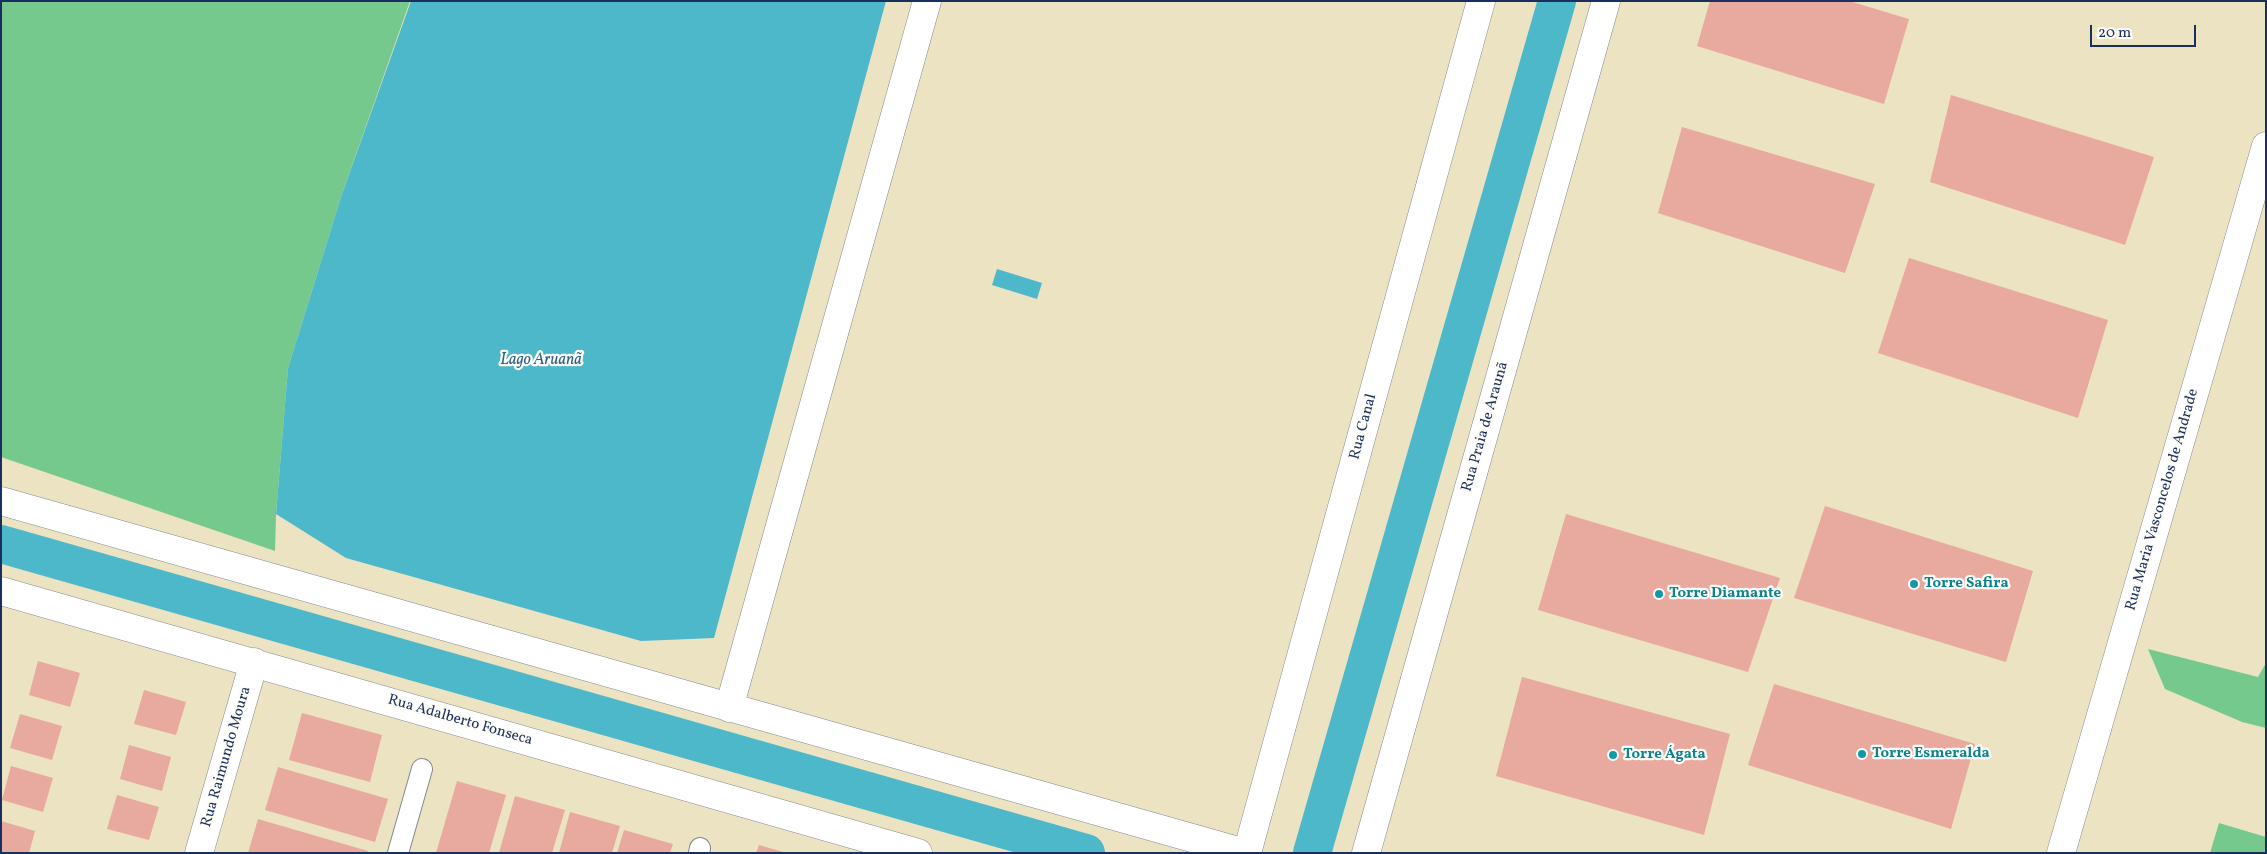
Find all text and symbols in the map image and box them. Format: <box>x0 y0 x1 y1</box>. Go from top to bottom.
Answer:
scale bar <box>2092 15 2198 47</box>
text: 20 m <box>2098 23 2131 44</box>
water label: Lago Aruanã <box>500 351 582 371</box>
street label: Rua Praia de Araunã <box>1459 360 1513 494</box>
street label: Rua Maria Vasconcelos de Andrade <box>2123 387 2203 613</box>
street label: Rua Canal <box>1347 392 1381 462</box>
place label: Torre Safira <box>1924 575 2009 593</box>
marker: Torre Safira <box>1908 578 1920 590</box>
place label: Torre Diamante <box>1669 585 1781 603</box>
marker: Torre Diamante <box>1653 588 1665 600</box>
street label: Rua Raimundo Moura <box>198 685 256 829</box>
street label: Rua Adalberto Fonseca <box>385 692 535 750</box>
place label: Torre Esmeralda <box>1872 745 1990 763</box>
place label: Torre Ágata <box>1623 746 1706 764</box>
marker: Torre Esmeralda <box>1856 748 1868 760</box>
marker: Torre Ágata <box>1607 749 1619 761</box>

